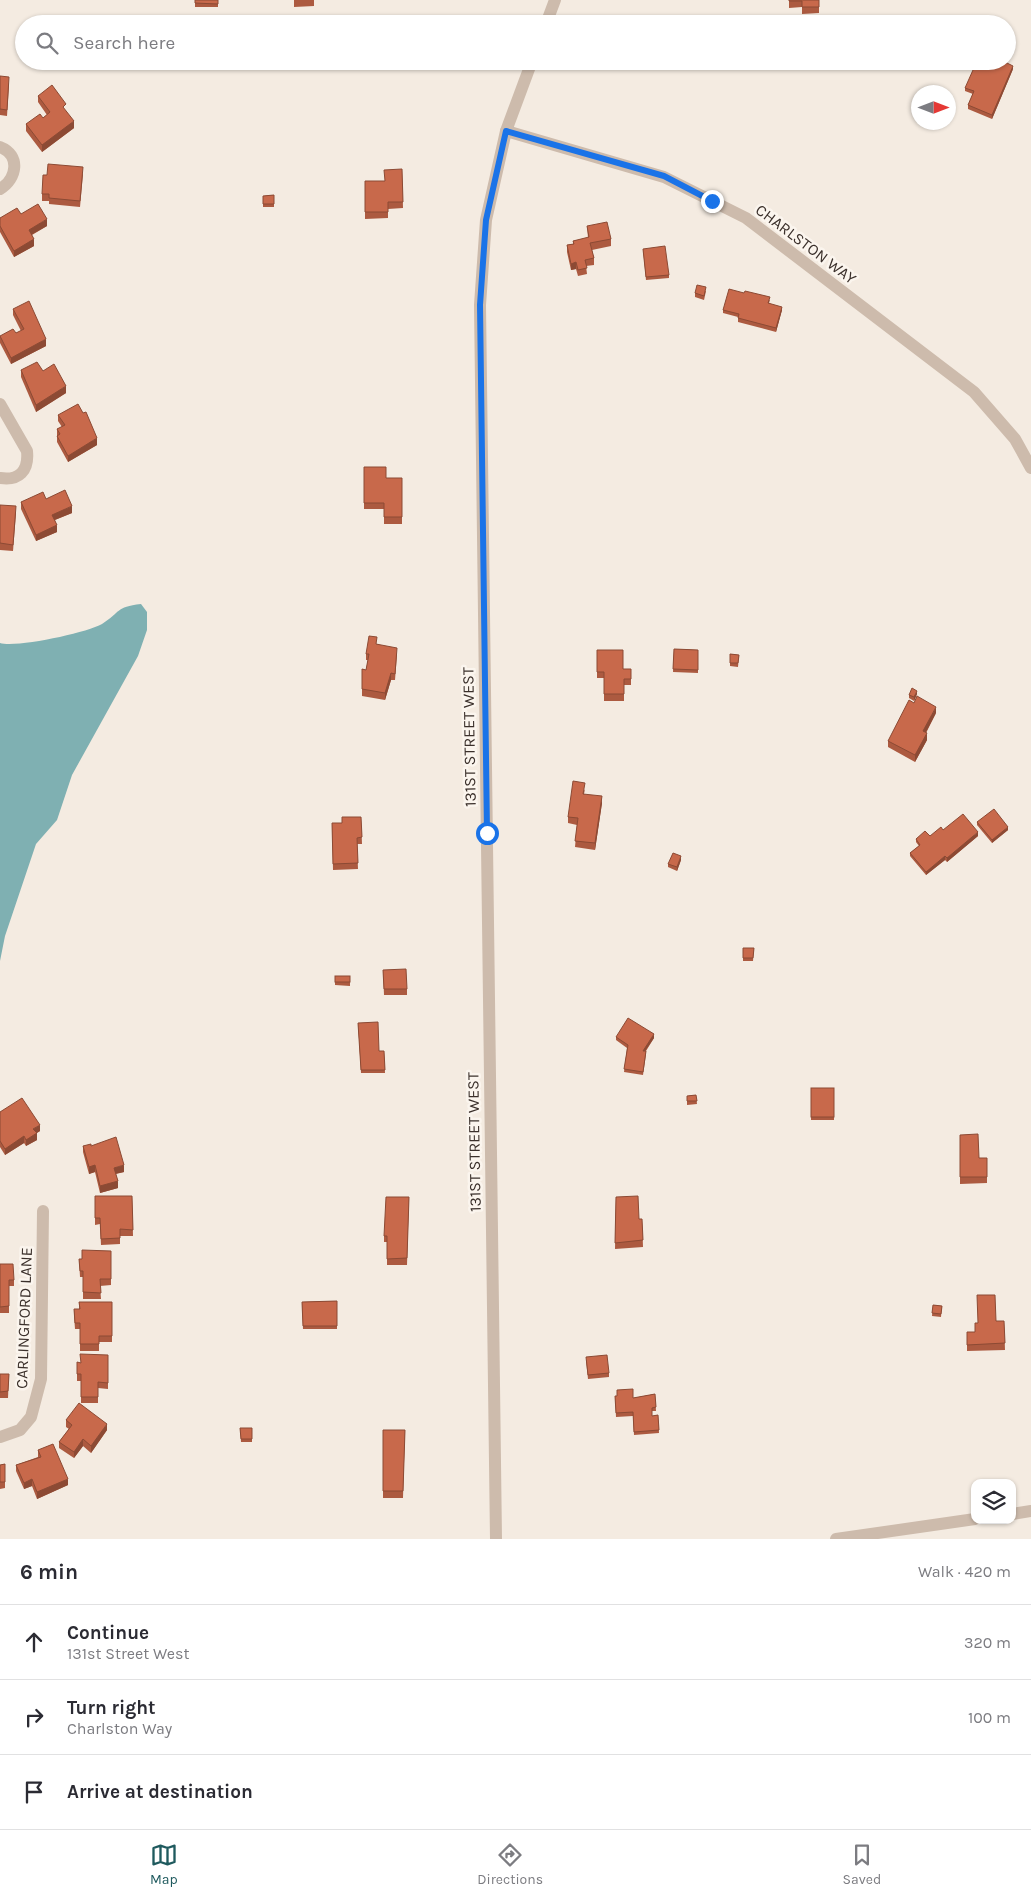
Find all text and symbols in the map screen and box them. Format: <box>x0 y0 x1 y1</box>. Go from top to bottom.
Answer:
search box <box>15 15 1016 70</box>
icon: search <box>33 29 61 57</box>
text: Search here <box>73 32 175 54</box>
north arrow <box>911 85 956 130</box>
route end <box>701 190 724 213</box>
street label: CHARLSTON WAY <box>752 200 860 288</box>
street label: 131ST STREET WEST <box>458 667 480 807</box>
route start <box>476 822 499 845</box>
street label: 131ST STREET WEST <box>463 1072 485 1212</box>
street label: CARLINGFORD LANE <box>12 1247 36 1389</box>
map controls <box>971 1479 1016 1524</box>
button: layers <box>971 1479 1016 1524</box>
text: 6 min <box>20 1560 78 1584</box>
text: Walk · 420 m <box>918 1562 1011 1581</box>
text: Continue <box>67 1622 149 1644</box>
icon: ahead <box>20 1628 48 1656</box>
text: 320 m <box>964 1633 1011 1652</box>
text: 131st Street West <box>67 1644 189 1663</box>
text: Turn right <box>67 1697 156 1719</box>
icon: right <box>20 1703 48 1731</box>
text: 100 m <box>968 1708 1011 1727</box>
text: Charlston Way <box>67 1719 172 1738</box>
icon: arrive <box>20 1778 48 1806</box>
text: Arrive at destination <box>67 1781 253 1803</box>
tab: Map <box>150 1841 178 1888</box>
tab: Directions <box>477 1841 543 1888</box>
tab: Saved <box>843 1841 881 1888</box>

